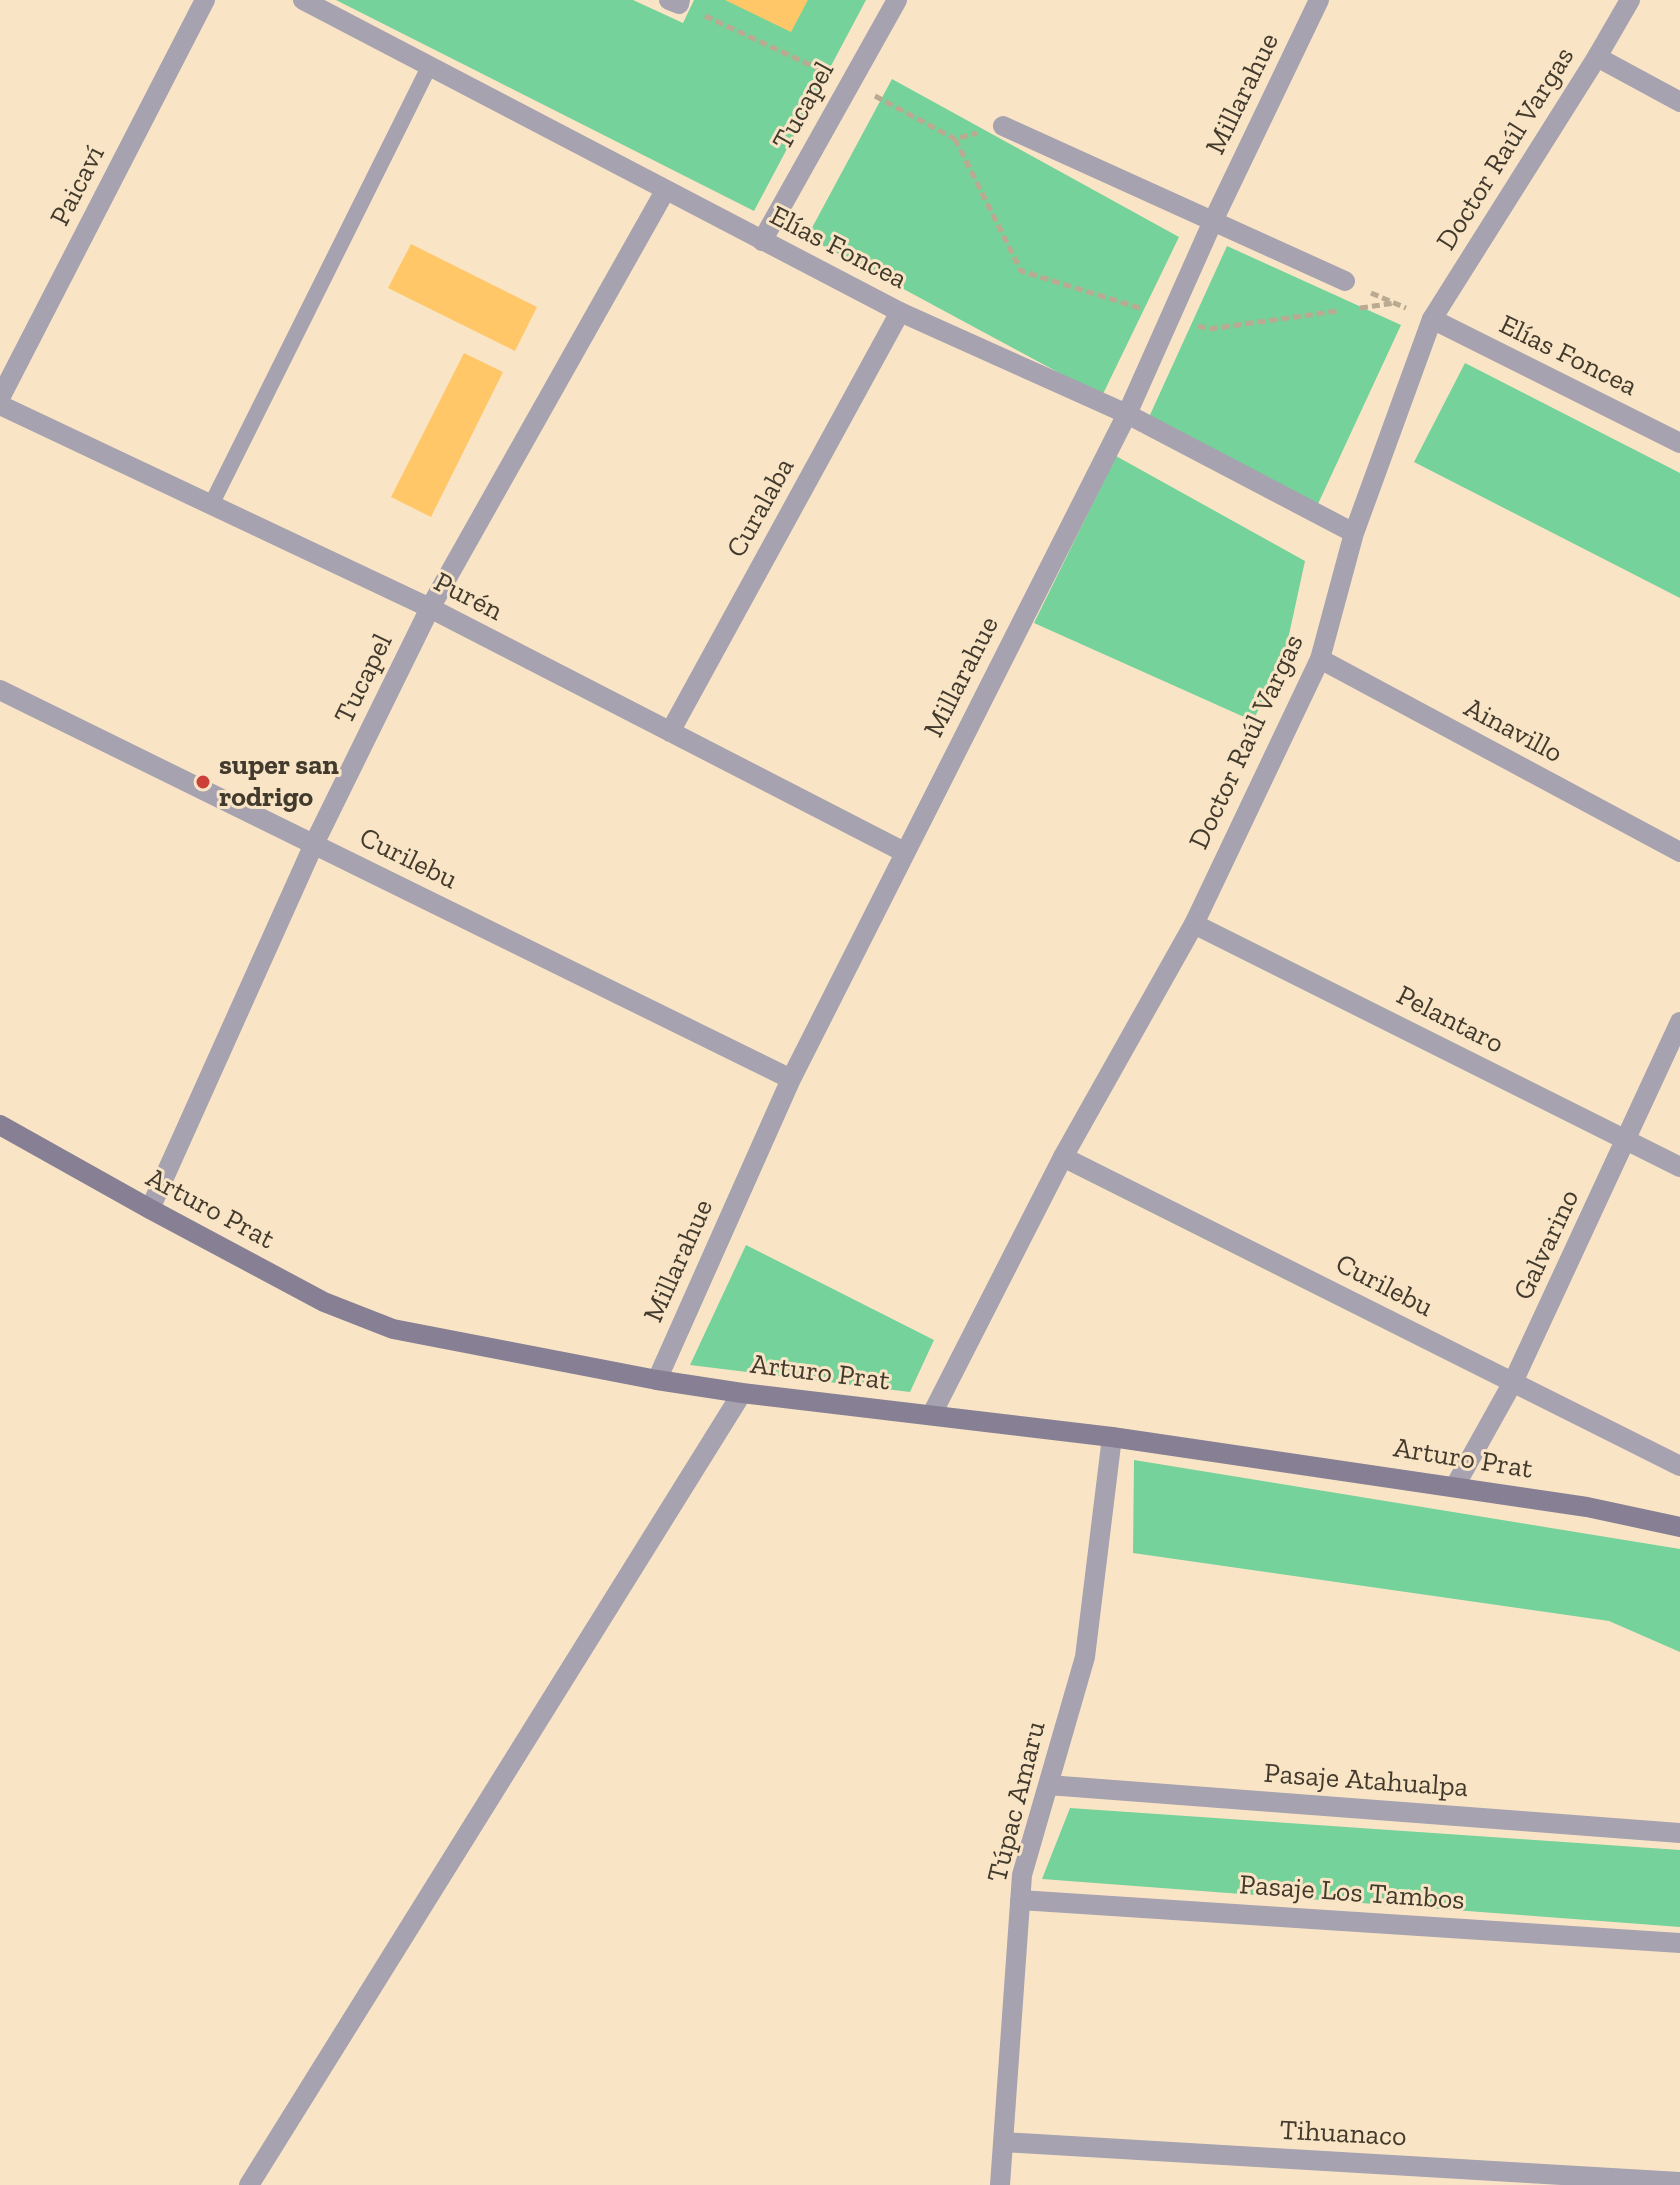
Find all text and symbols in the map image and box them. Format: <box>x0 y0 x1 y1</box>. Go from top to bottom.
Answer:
street label: Millarahue <box>1199 28 1287 160</box>
street label: Doctor Raúl Vargas <box>1430 41 1582 257</box>
street label: Tucapel <box>766 56 842 156</box>
street label: Paicaví <box>44 140 112 232</box>
street label: Elías Foncea <box>764 199 912 297</box>
street label: Elías Foncea <box>1494 308 1642 404</box>
street label: Curalaba <box>720 452 802 564</box>
street label: Purén <box>428 566 508 628</box>
street label: Millarahue <box>917 611 1007 743</box>
street label: Tucapel <box>328 629 400 729</box>
street label: Doctor Raúl Vargas <box>1183 629 1311 855</box>
street label: Ainavillo <box>1458 691 1568 771</box>
place label: super san rodrigo <box>219 749 339 815</box>
marker: super san rodrigo <box>194 773 212 791</box>
street label: Curilebu <box>354 821 462 897</box>
street label: Pelantaro <box>1391 979 1509 1061</box>
street label: Arturo Prat <box>140 1161 280 1257</box>
street label: Galvarino <box>1507 1185 1587 1305</box>
street label: Millarahue <box>637 1194 721 1328</box>
street label: Curilebu <box>1330 1247 1438 1325</box>
street label: Arturo Prat <box>748 1348 892 1398</box>
street label: Arturo Prat <box>1391 1431 1535 1487</box>
street label: Túpac Amaru <box>981 1718 1053 1886</box>
street label: Pasaje Atahualpa <box>1263 1757 1469 1805</box>
street label: Pasaje Los Tambos <box>1238 1868 1466 1918</box>
street label: Tihuanaco <box>1279 2114 1407 2154</box>

